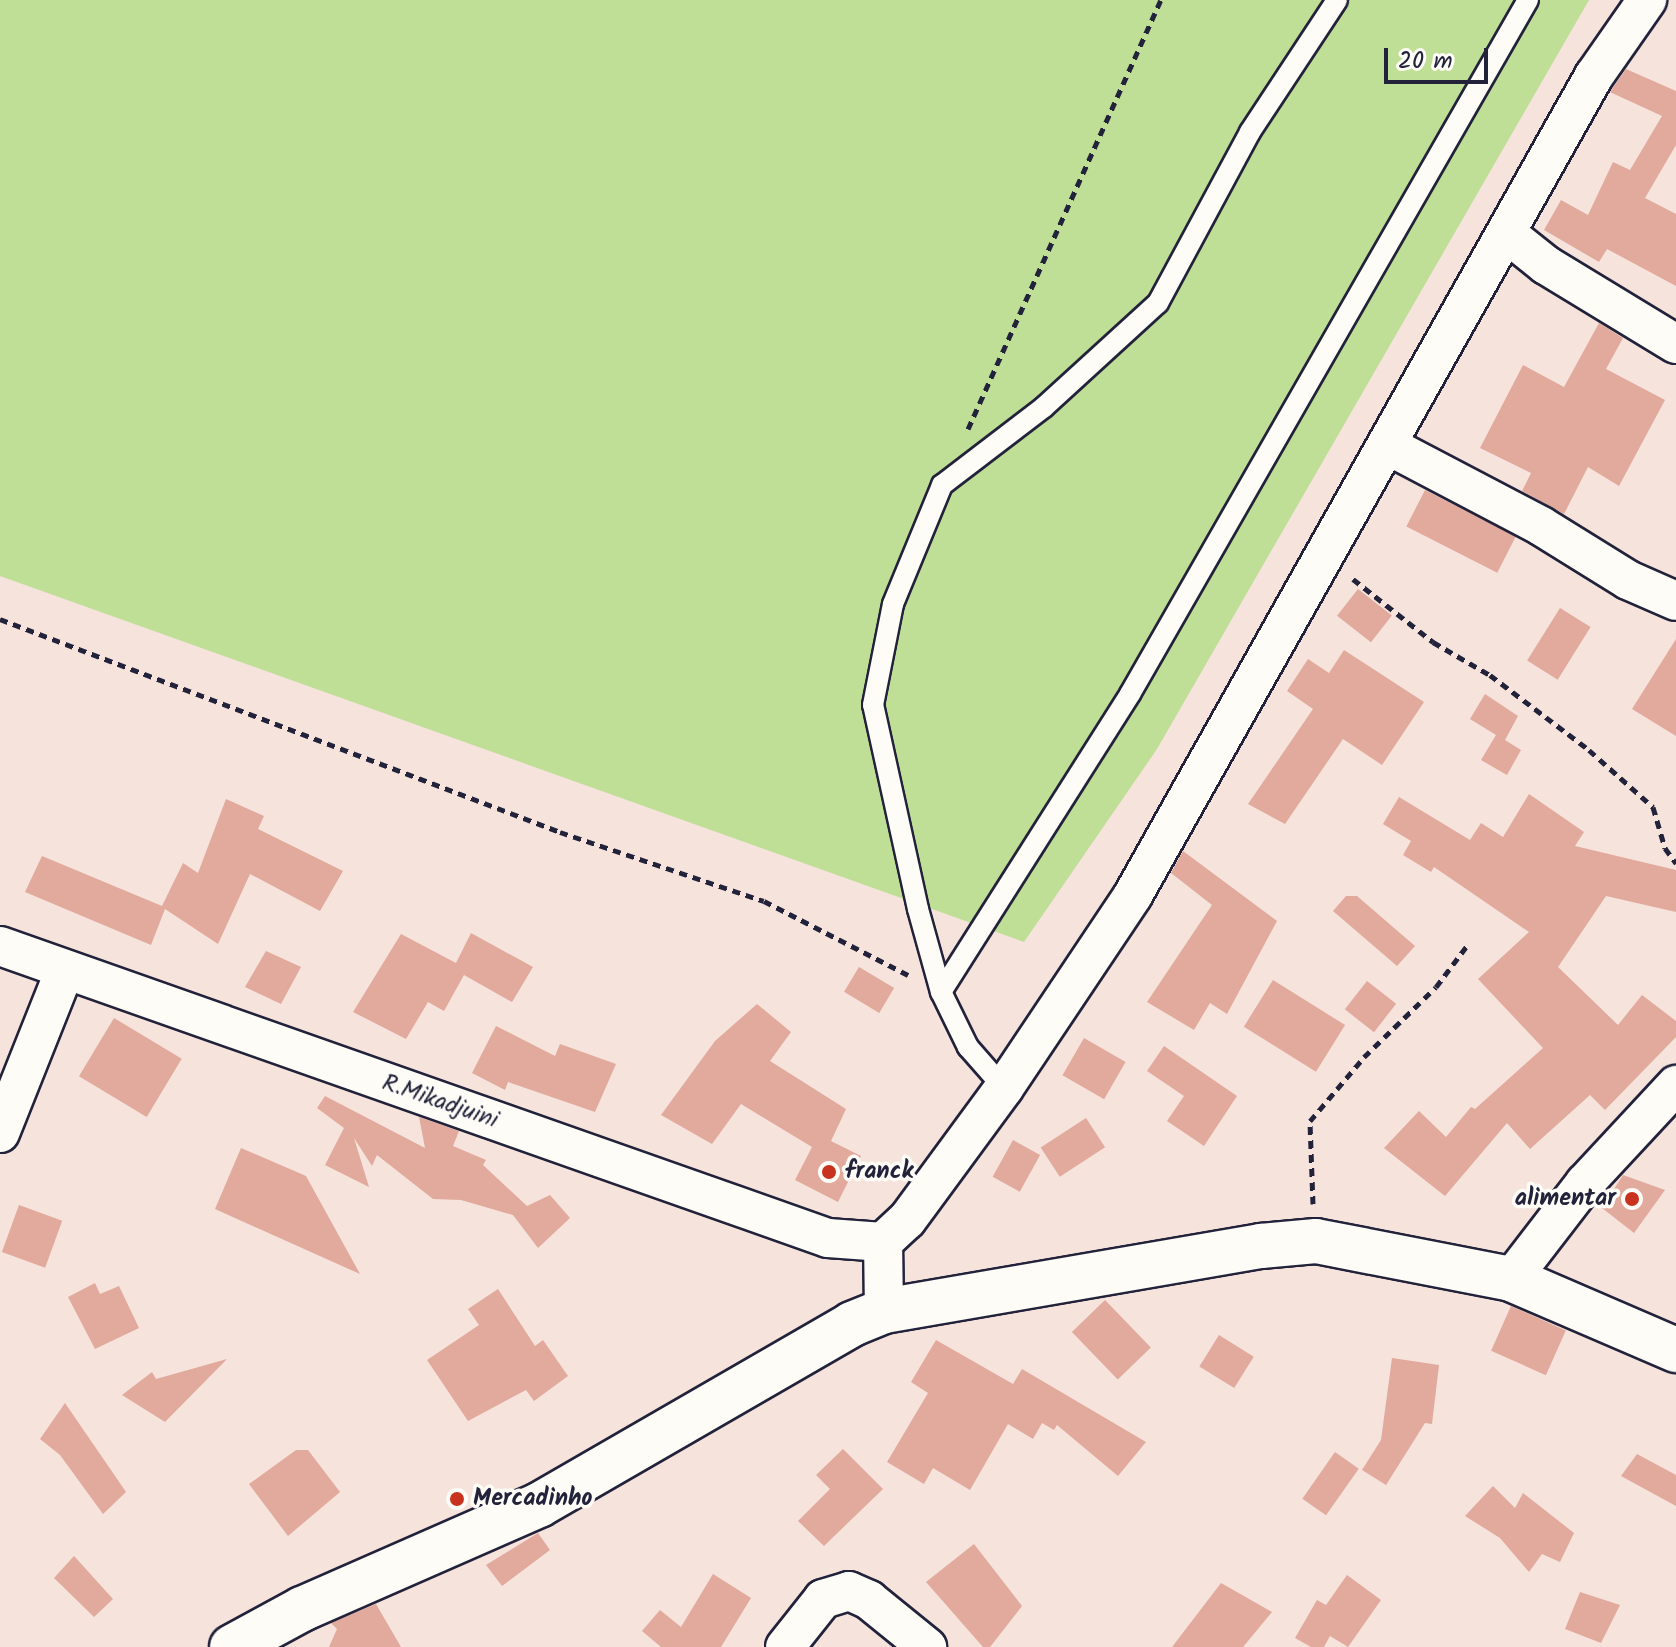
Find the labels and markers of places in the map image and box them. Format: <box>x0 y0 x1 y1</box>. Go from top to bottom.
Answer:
place label: franck <box>845 1158 913 1186</box>
marker: franck <box>820 1163 838 1181</box>
place label: alimentar <box>1515 1185 1616 1213</box>
marker: alimentar <box>1623 1190 1641 1208</box>
place label: Mercadinho <box>473 1485 592 1513</box>
marker: Mercadinho <box>448 1490 466 1508</box>

